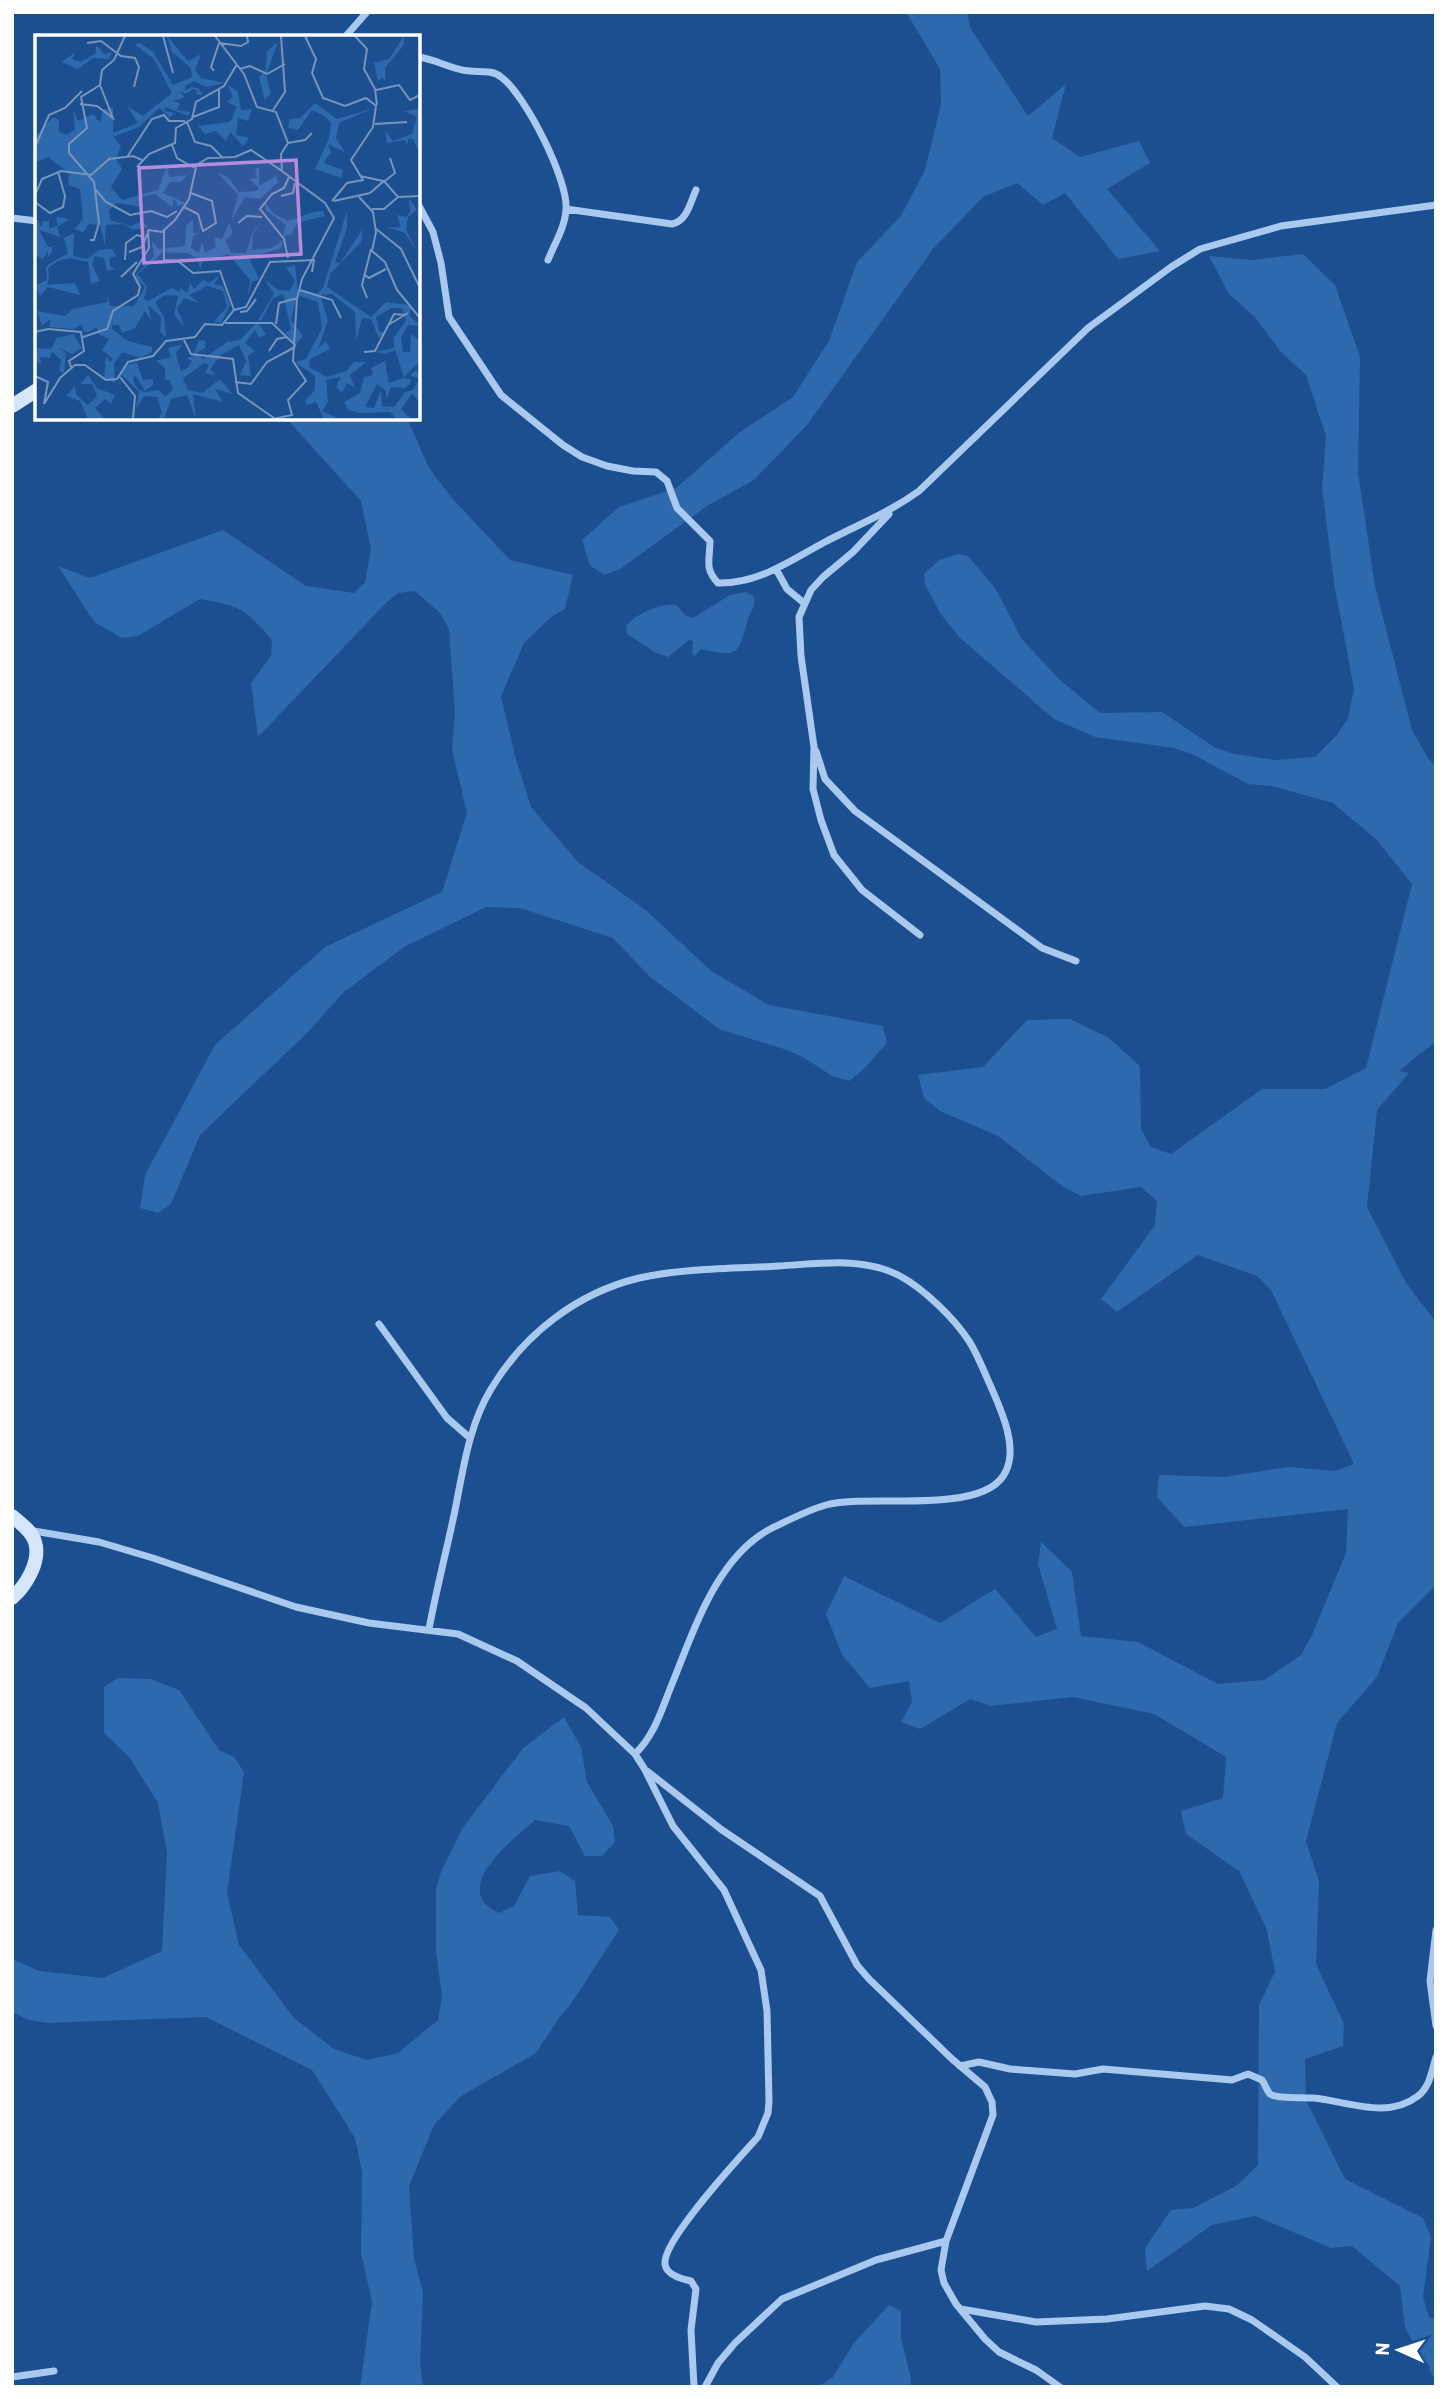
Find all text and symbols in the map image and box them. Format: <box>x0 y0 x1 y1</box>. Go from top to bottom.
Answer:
inset map <box>35 35 420 420</box>
north arrow <box>1364 2315 1434 2385</box>
text: N <box>1370 2342 1393 2356</box>

